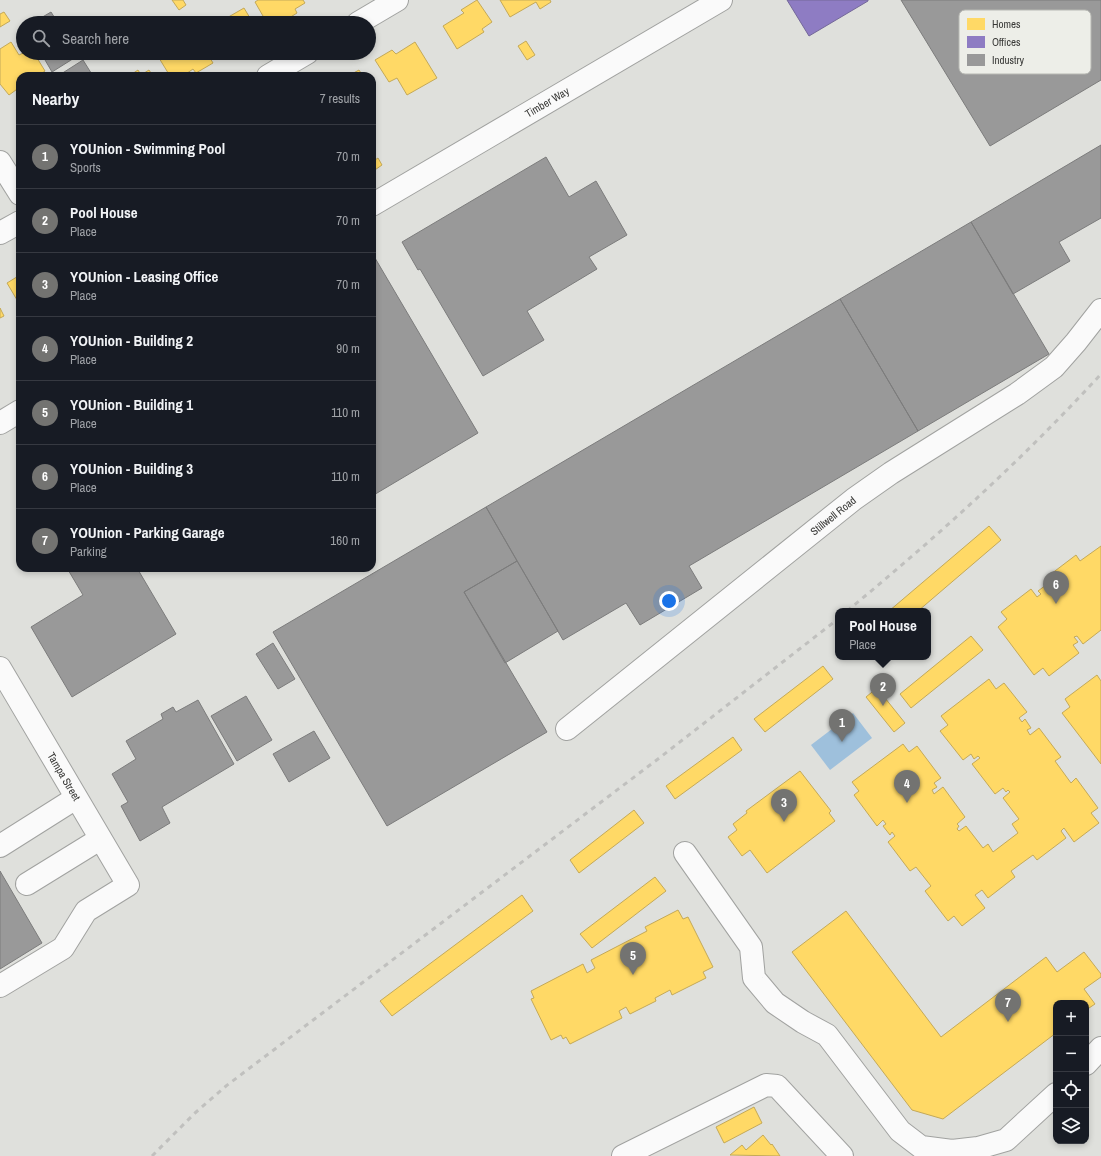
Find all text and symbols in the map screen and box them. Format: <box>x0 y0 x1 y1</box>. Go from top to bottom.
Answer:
legend <box>959 10 1091 74</box>
search box <box>16 16 376 60</box>
text: Homes <box>992 17 1021 31</box>
icon: search <box>30 27 52 49</box>
text: Search here <box>62 28 129 49</box>
text: Offices <box>992 35 1021 49</box>
text: Industry <box>992 53 1025 67</box>
street label: Timber Way <box>523 84 572 121</box>
text: Nearby <box>32 87 79 110</box>
text: 7 results <box>320 90 360 107</box>
text: YOUnion - Swimming Pool <box>70 138 225 159</box>
text: 1 <box>42 148 48 165</box>
text: 70 m <box>336 148 360 165</box>
text: Sports <box>70 159 101 176</box>
text: Pool House <box>70 202 138 223</box>
text: 2 <box>42 212 48 229</box>
text: 70 m <box>336 212 360 229</box>
text: Place <box>70 223 97 240</box>
text: YOUnion - Leasing Office <box>70 266 218 287</box>
text: 3 <box>42 276 48 293</box>
text: 70 m <box>336 276 360 293</box>
text: Place <box>70 287 97 304</box>
text: YOUnion - Building 2 <box>70 330 193 351</box>
text: 4 <box>42 340 48 357</box>
text: 90 m <box>336 340 360 357</box>
text: Place <box>70 351 97 368</box>
text: YOUnion - Building 1 <box>70 394 193 415</box>
text: 5 <box>42 404 48 421</box>
text: 110 m <box>331 404 360 421</box>
text: Place <box>70 415 97 432</box>
text: YOUnion - Building 3 <box>70 458 193 479</box>
text: 6 <box>42 468 48 485</box>
text: 110 m <box>331 468 360 485</box>
text: Place <box>70 479 97 496</box>
street label: Stillwell Road <box>807 493 859 538</box>
text: YOUnion - Parking Garage <box>70 522 225 543</box>
text: 7 <box>42 532 48 549</box>
text: 160 m <box>330 532 360 549</box>
text: Parking <box>70 543 107 560</box>
pin: 6 <box>1043 571 1069 604</box>
your location <box>659 591 679 611</box>
popup <box>835 608 931 660</box>
text: Pool House <box>849 615 917 636</box>
text: Place <box>849 636 876 653</box>
pin: 2 <box>870 673 896 706</box>
pin: 1 <box>829 709 855 742</box>
street label: Tampa Street <box>44 750 84 804</box>
pin: 4 <box>894 770 920 803</box>
pin: 3 <box>771 789 797 822</box>
pin: 5 <box>620 942 646 975</box>
pin: 7 <box>995 989 1021 1022</box>
map controls <box>1053 1000 1089 1144</box>
button: + <box>1053 1000 1089 1036</box>
button: − <box>1053 1036 1089 1072</box>
button: locate <box>1053 1072 1089 1108</box>
button: layers <box>1053 1108 1089 1144</box>

